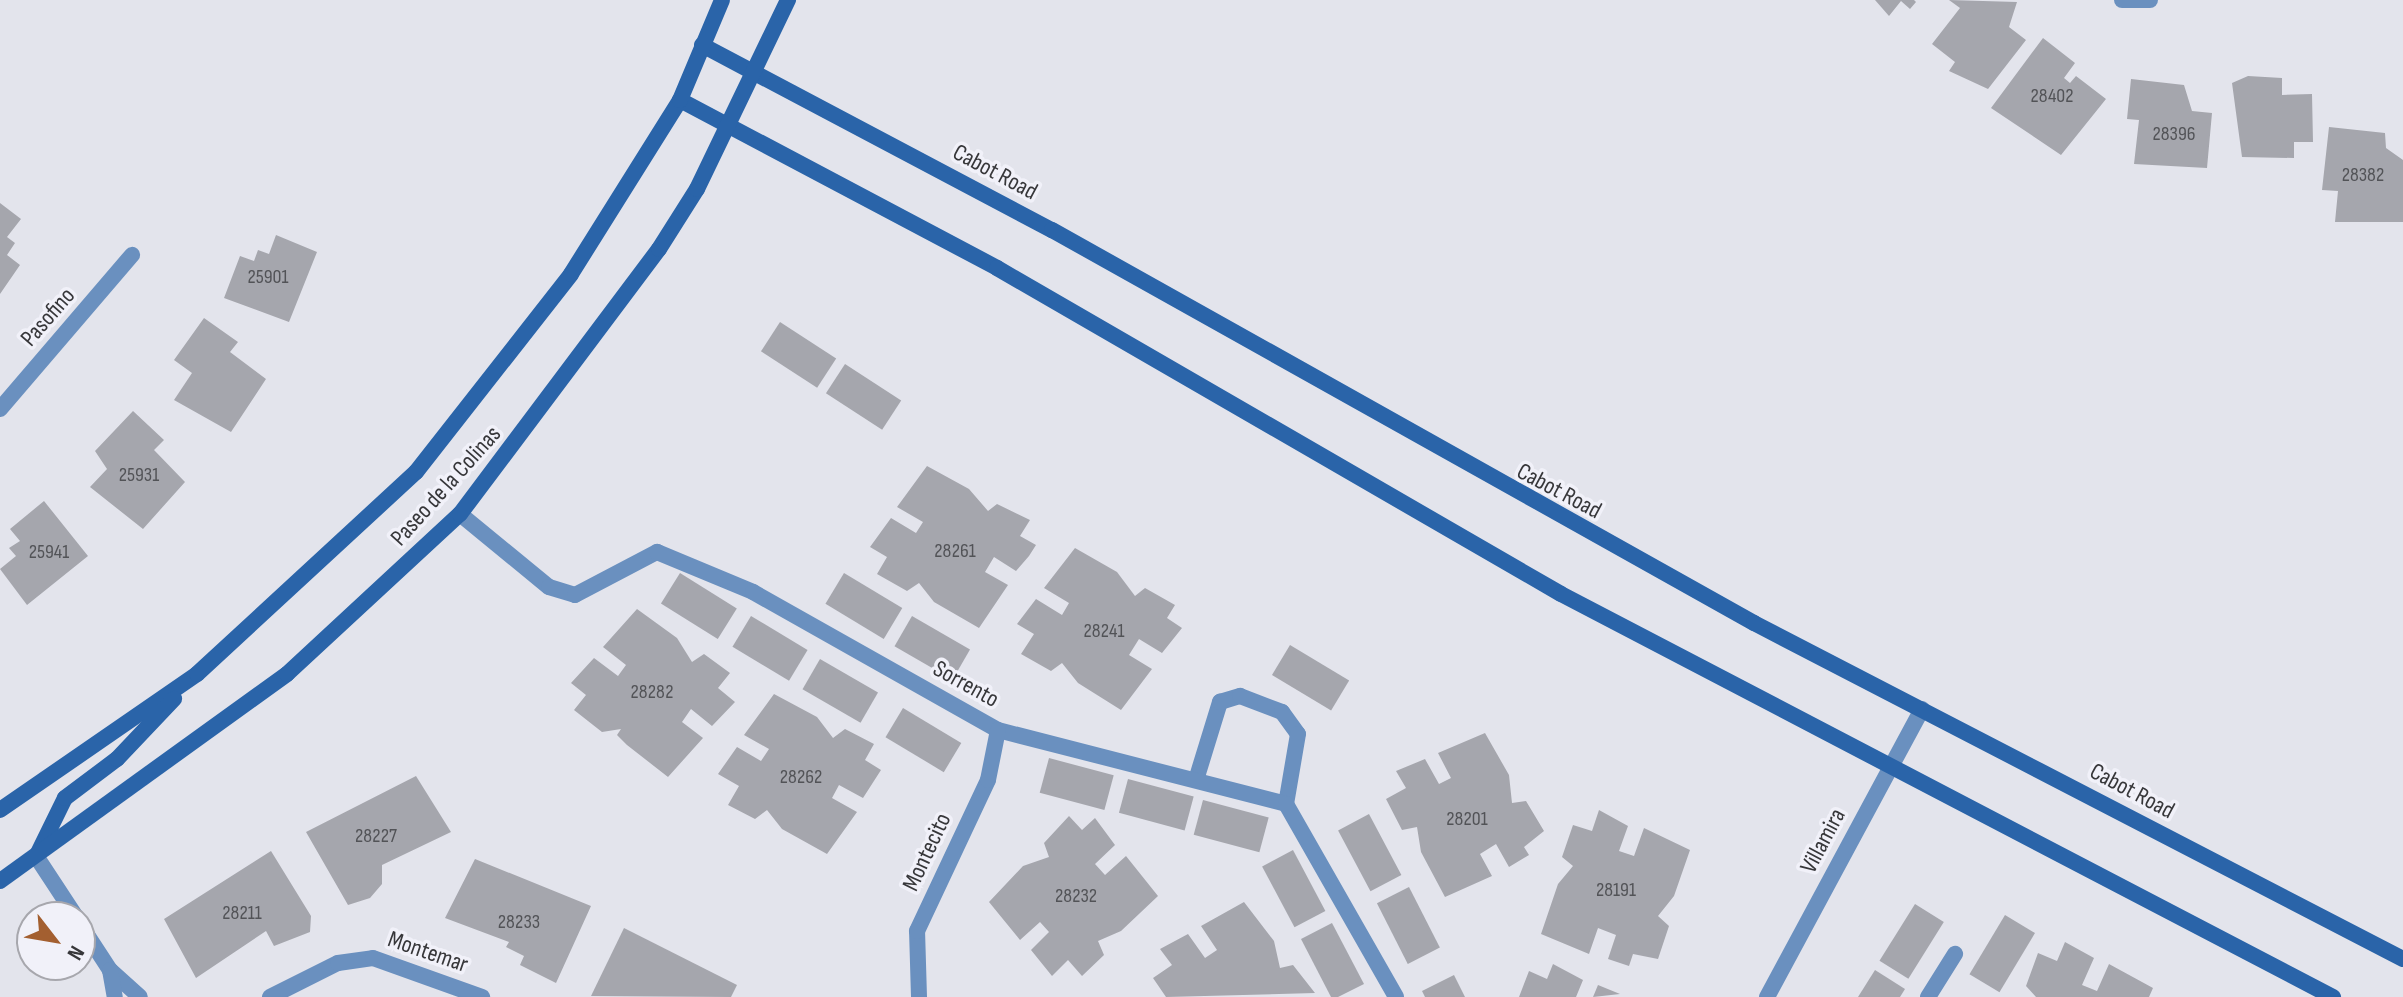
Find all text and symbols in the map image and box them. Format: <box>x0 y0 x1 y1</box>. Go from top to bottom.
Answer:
house number: 28402 <box>2031 84 2073 108</box>
house number: 28396 <box>2153 122 2195 146</box>
street label: Cabot Road <box>948 138 1042 206</box>
house number: 28382 <box>2342 163 2384 187</box>
house number: 25901 <box>247 265 289 289</box>
street label: Pasofino <box>15 282 81 352</box>
street label: Paseo de la Colinas <box>385 420 507 552</box>
street label: Cabot Road <box>1512 457 1606 525</box>
house number: 25931 <box>119 463 159 487</box>
house number: 28261 <box>934 539 976 563</box>
house number: 25941 <box>29 540 69 564</box>
house number: 28241 <box>1084 619 1124 643</box>
street label: Sorrento <box>928 654 1004 714</box>
house number: 28282 <box>631 680 673 704</box>
street label: Cabot Road <box>2085 757 2179 825</box>
house number: 28262 <box>780 765 822 789</box>
street label: Villamira <box>1794 804 1852 878</box>
house number: 28201 <box>1446 807 1488 831</box>
street label: Montecito <box>896 808 958 896</box>
house number: 28227 <box>355 824 397 848</box>
house number: 28191 <box>1596 878 1636 902</box>
house number: 28232 <box>1055 884 1097 908</box>
north arrow <box>16 901 96 981</box>
house number: 28211 <box>222 901 262 925</box>
house number: 28233 <box>498 910 540 934</box>
street label: Montemar <box>384 925 472 979</box>
text: N <box>61 941 90 965</box>

